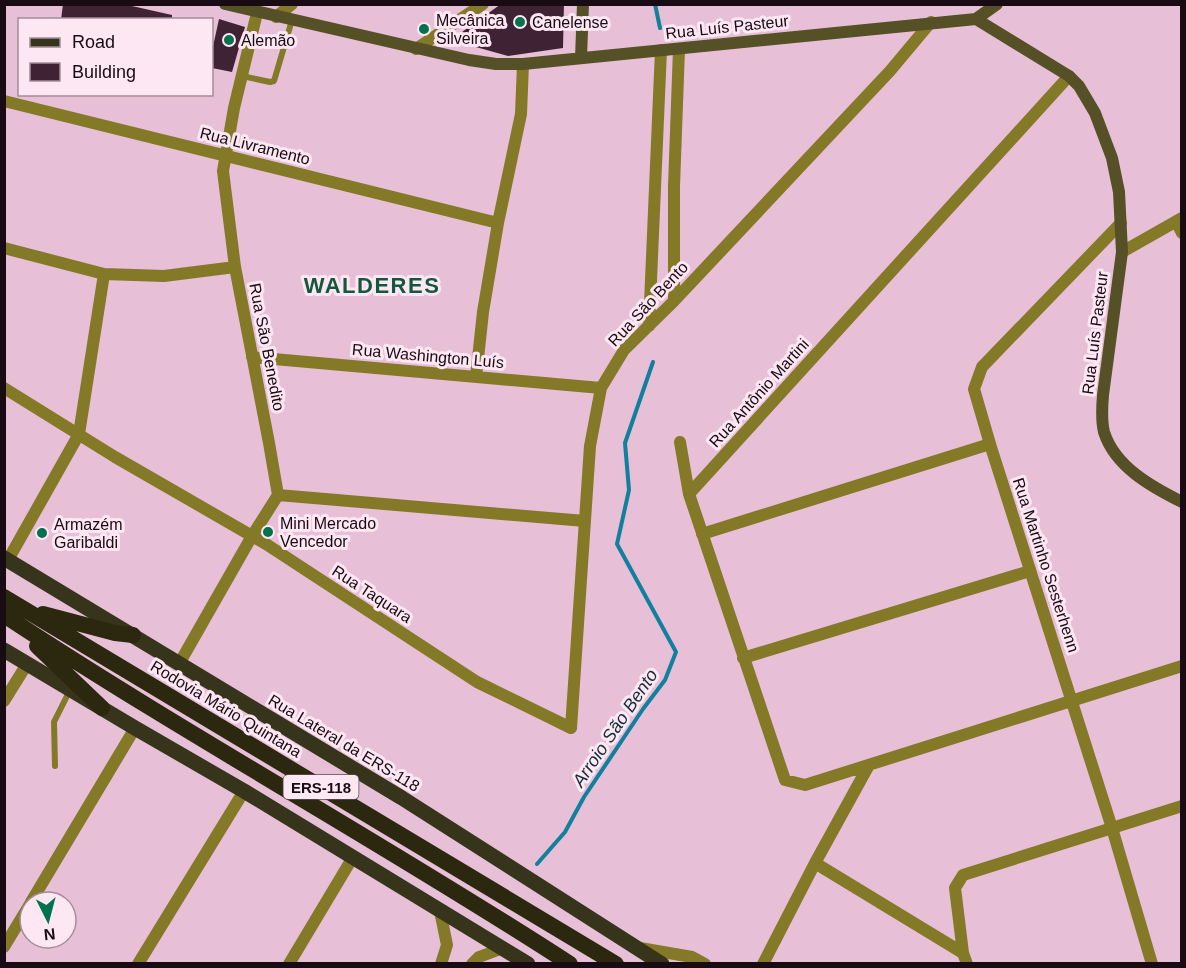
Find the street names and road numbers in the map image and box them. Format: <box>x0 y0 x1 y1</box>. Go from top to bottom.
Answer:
street label: Rua Luís Pasteur <box>665 12 790 42</box>
street label: Rua Livramento <box>198 124 312 168</box>
street label: Rua São Bento <box>605 258 691 349</box>
street label: Rua Luís Pasteur <box>1079 270 1111 395</box>
street label: Rua São Benedito <box>246 282 288 412</box>
street label: Rua Antônio Martini <box>706 335 812 451</box>
street label: Rua Washington Luís <box>351 341 505 371</box>
street label: Rua Martinho Sesterhenn <box>1010 476 1082 654</box>
street label: Rua Taquara <box>329 562 415 626</box>
street label: Rodovia Mário Quintana <box>148 657 304 761</box>
street label: Rua Lateral da ERS-118 <box>265 690 423 796</box>
road number: ERS-118 <box>284 775 358 799</box>

